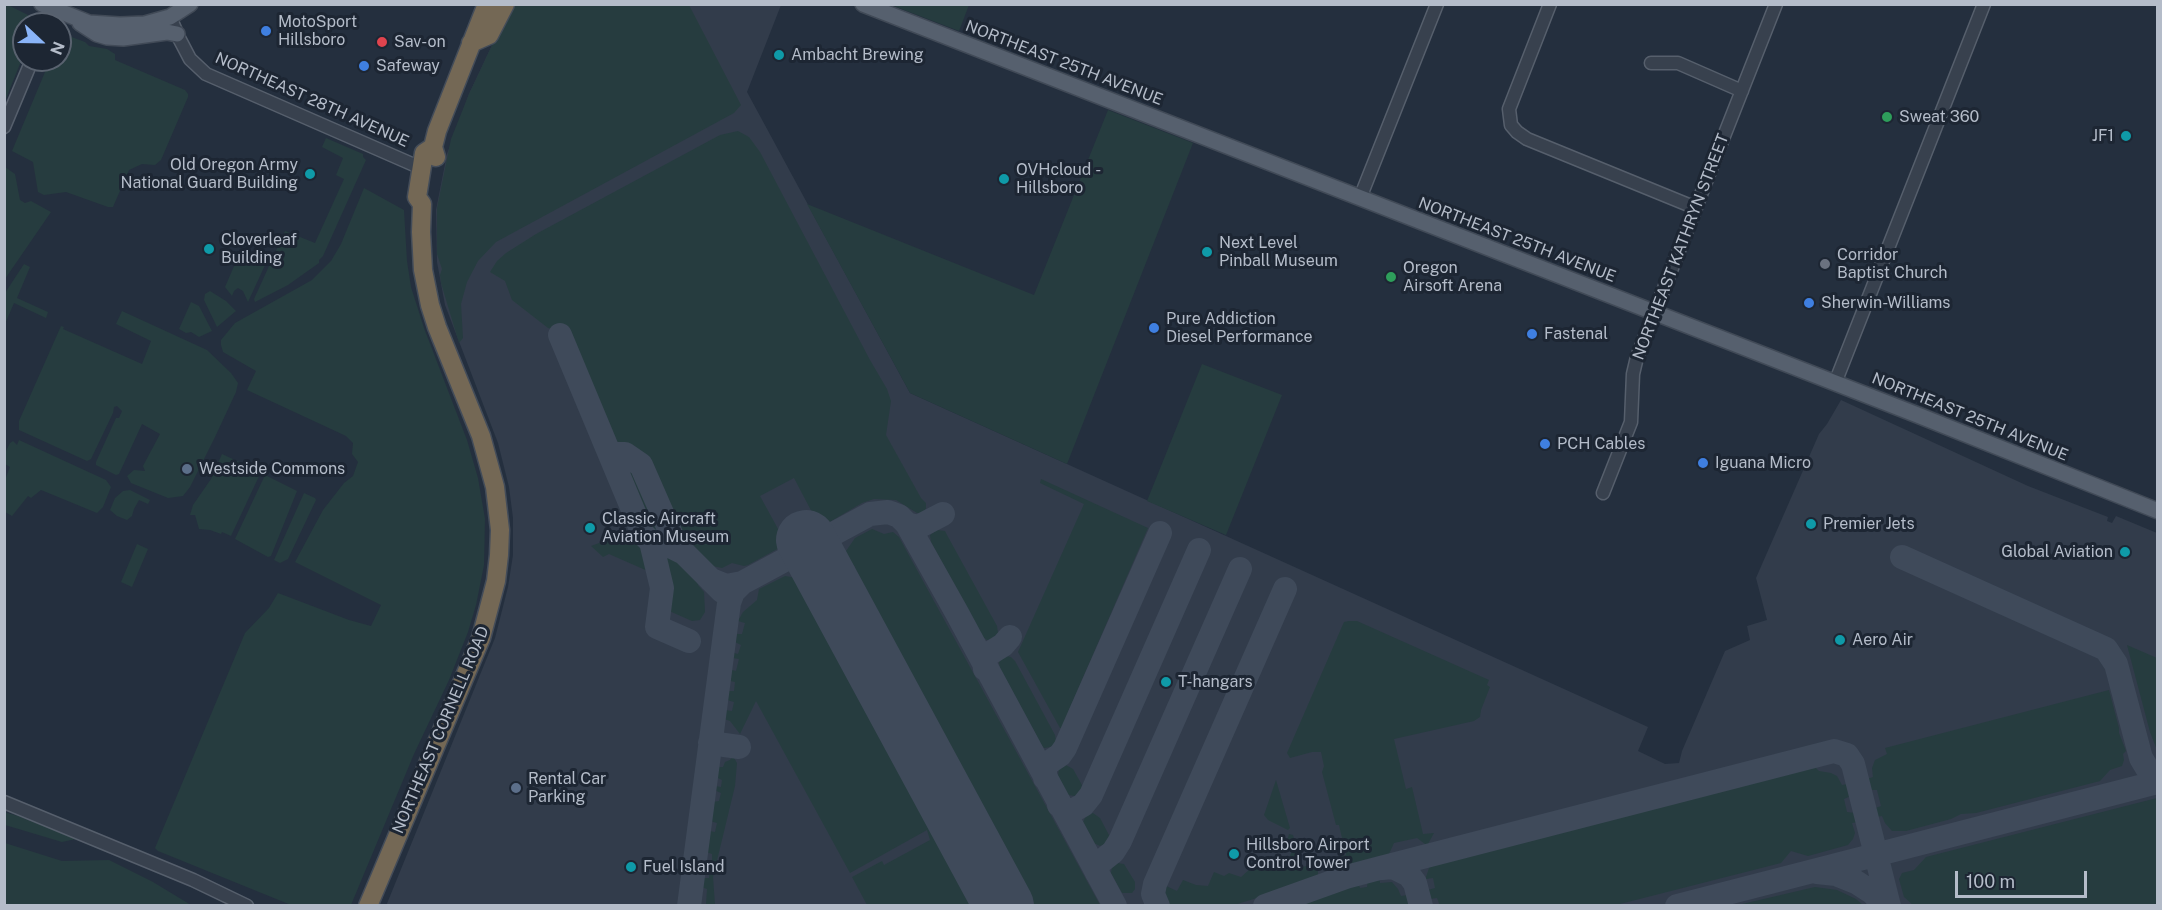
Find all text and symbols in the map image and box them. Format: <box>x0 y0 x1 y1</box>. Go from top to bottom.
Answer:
north arrow <box>12 12 72 72</box>
place label: MotoSport Hillsboro <box>278 12 357 50</box>
street label: NORTHEAST 25TH AVENUE <box>963 16 1165 110</box>
marker: MotoSport Hillsboro <box>259 24 273 38</box>
place label: Sav-on <box>394 32 446 52</box>
marker: Sav-on <box>375 35 389 49</box>
text: N <box>46 39 68 58</box>
place label: Ambacht Brewing <box>791 45 924 65</box>
marker: Ambacht Brewing <box>772 48 786 62</box>
street label: NORTHEAST 28TH AVENUE <box>212 49 412 151</box>
place label: Safeway <box>376 56 440 76</box>
marker: Safeway <box>357 59 371 73</box>
place label: Sweat 360 <box>1899 107 1979 127</box>
marker: Sweat 360 <box>1880 110 1894 124</box>
place label: JF1 <box>2092 126 2114 146</box>
marker: JF1 <box>2119 129 2133 143</box>
street label: NORTHEAST KATHRYN STREET <box>1629 131 1733 363</box>
place label: Old Oregon Army National Guard Building <box>121 155 298 193</box>
place label: OVHcloud - Hillsboro <box>1016 160 1101 198</box>
marker: Old Oregon Army National Guard Building <box>303 167 317 181</box>
marker: OVHcloud - Hillsboro <box>997 172 1011 186</box>
street label: NORTHEAST 25TH AVENUE <box>1416 193 1618 287</box>
place label: Cloverleaf Building <box>221 230 297 268</box>
place label: Next Level Pinball Museum <box>1219 233 1338 271</box>
marker: Cloverleaf Building <box>202 242 216 256</box>
marker: Next Level Pinball Museum <box>1200 245 1214 259</box>
place label: Corridor Baptist Church <box>1837 245 1948 283</box>
marker: Corridor Baptist Church <box>1818 257 1832 271</box>
place label: Oregon Airsoft Arena <box>1403 258 1502 296</box>
marker: Oregon Airsoft Arena <box>1384 270 1398 284</box>
place label: Sherwin-Williams <box>1821 293 1950 313</box>
marker: Sherwin-Williams <box>1802 296 1816 310</box>
place label: Pure Addiction Diesel Performance <box>1166 309 1313 347</box>
marker: Pure Addiction Diesel Performance <box>1147 321 1161 335</box>
place label: Fastenal <box>1544 324 1608 344</box>
marker: Fastenal <box>1525 327 1539 341</box>
street label: NORTHEAST 25TH AVENUE <box>1869 369 2071 465</box>
place label: PCH Cables <box>1557 434 1645 454</box>
marker: PCH Cables <box>1538 437 1552 451</box>
place label: Iguana Micro <box>1715 453 1811 473</box>
marker: Iguana Micro <box>1696 456 1710 470</box>
place label: Westside Commons <box>199 459 345 479</box>
marker: Westside Commons <box>180 462 194 476</box>
place label: Classic Aircraft Aviation Museum <box>602 509 729 547</box>
place label: Premier Jets <box>1823 514 1915 534</box>
marker: Premier Jets <box>1804 517 1818 531</box>
marker: Classic Aircraft Aviation Museum <box>583 521 597 535</box>
place label: Global Aviation <box>2001 542 2113 562</box>
marker: Global Aviation <box>2118 545 2132 559</box>
street label: NORTHEAST CORNELL ROAD <box>389 623 493 837</box>
place label: Aero Air <box>1852 630 1913 650</box>
marker: Aero Air <box>1833 633 1847 647</box>
place label: T-hangars <box>1178 672 1253 692</box>
marker: T-hangars <box>1159 675 1173 689</box>
place label: Rental Car Parking <box>528 769 606 807</box>
marker: Rental Car Parking <box>509 781 523 795</box>
place label: Hillsboro Airport Control Tower <box>1246 835 1370 873</box>
marker: Hillsboro Airport Control Tower <box>1227 847 1241 861</box>
place label: Fuel Island <box>643 857 724 877</box>
scale bar <box>1958 859 2090 897</box>
marker: Fuel Island <box>624 860 638 874</box>
text: 100 m <box>1966 871 2015 892</box>

